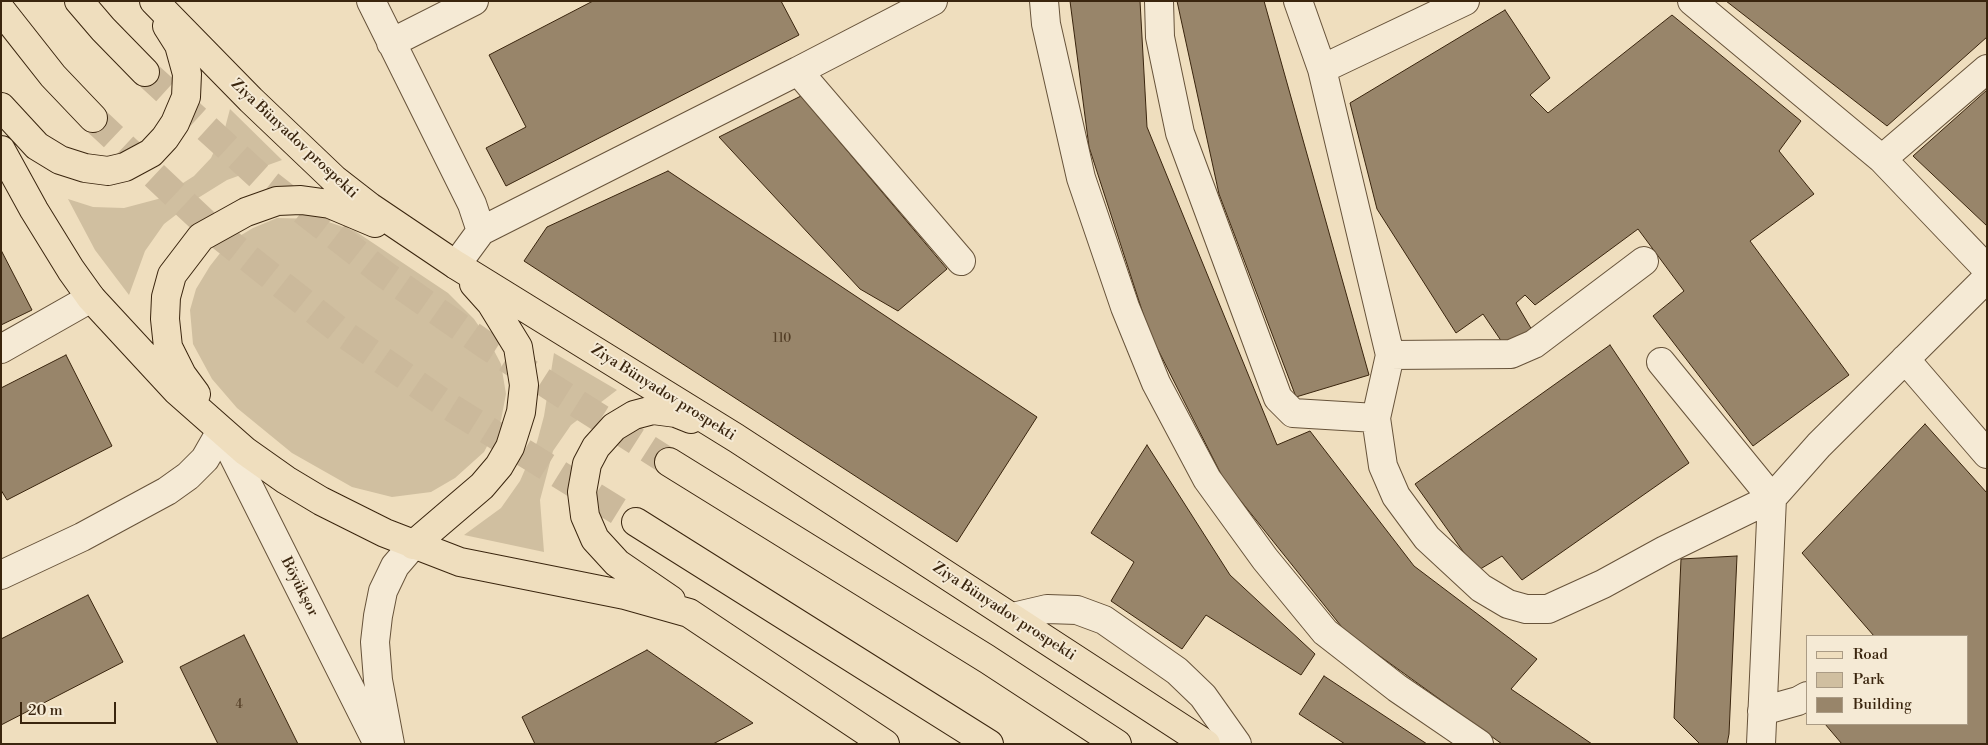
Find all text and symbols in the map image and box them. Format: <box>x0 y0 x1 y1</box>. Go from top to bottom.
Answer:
street label: Ziya Bünyadov prospekti <box>227 76 361 202</box>
house number: 110 <box>773 332 791 346</box>
street label: Ziya Bünyadov prospekti <box>587 341 739 445</box>
street label: Böyükşor <box>276 554 322 620</box>
street label: Ziya Bünyadov prospekti <box>929 559 1079 665</box>
legend <box>1806 635 1968 725</box>
text: Road <box>1853 645 1888 664</box>
text: Park <box>1853 670 1884 689</box>
scale bar <box>22 692 119 724</box>
text: Building <box>1853 695 1912 714</box>
house number: 4 <box>235 698 243 712</box>
text: 20 m <box>28 701 63 720</box>

